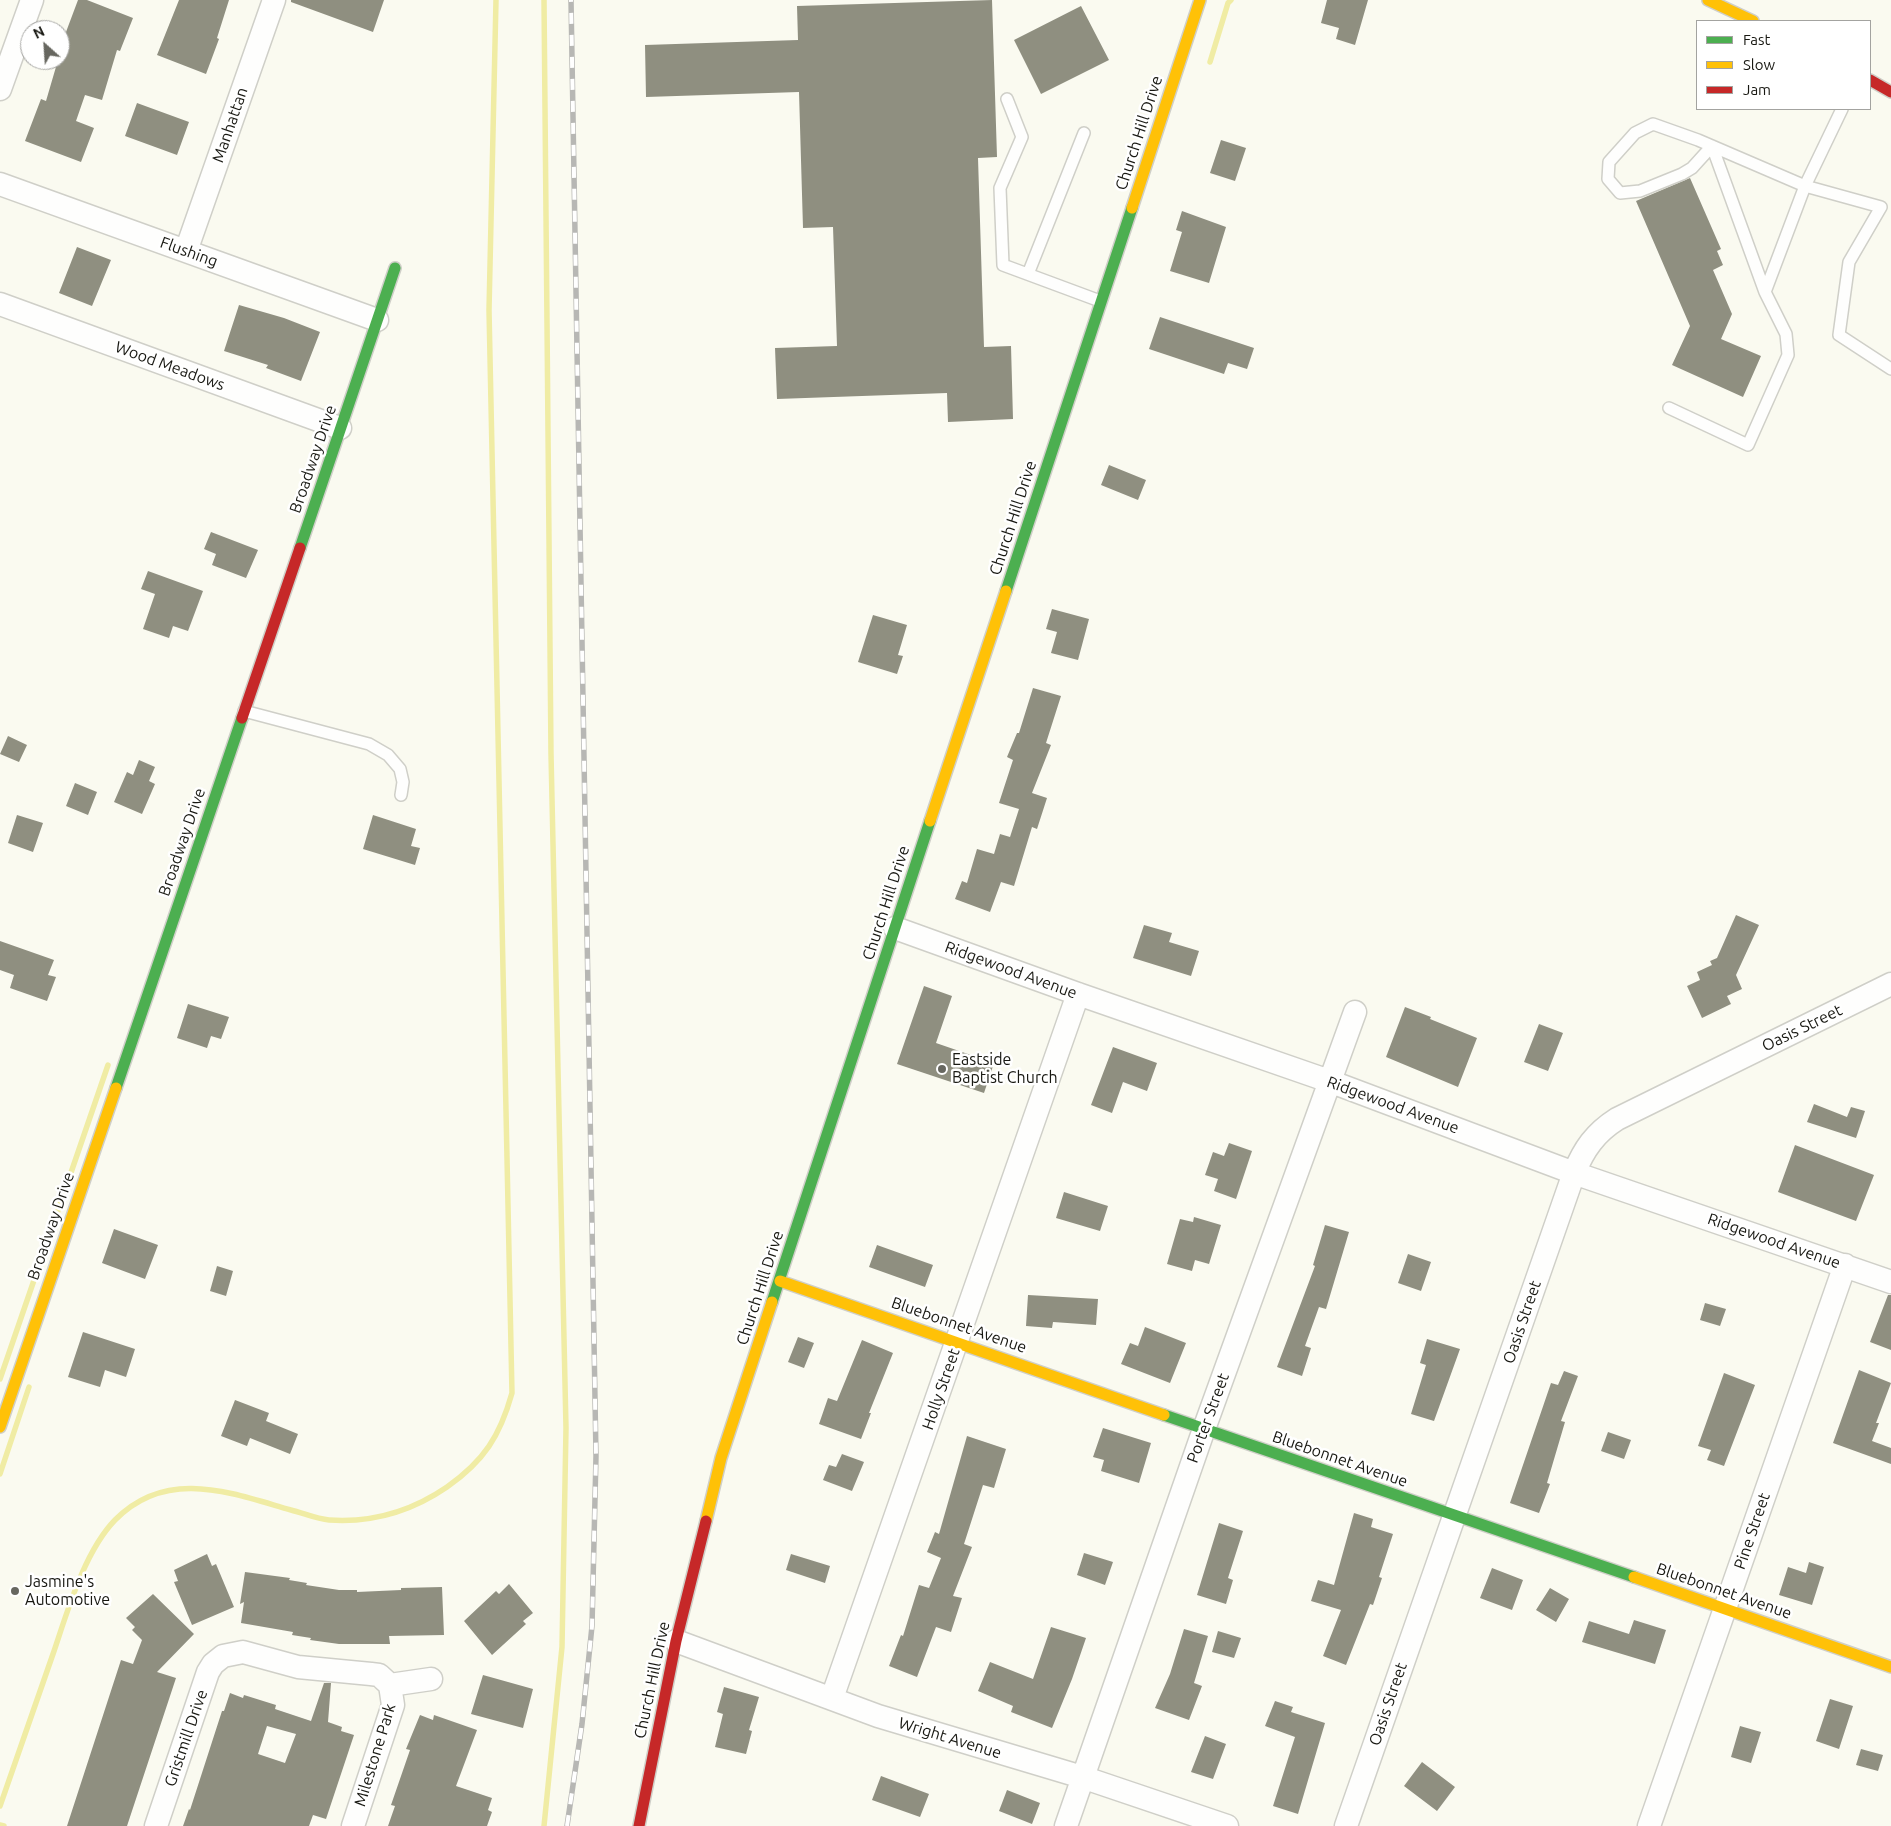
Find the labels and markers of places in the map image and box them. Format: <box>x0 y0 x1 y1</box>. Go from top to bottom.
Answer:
place label: Eastside Baptist Church <box>952 1050 1058 1088</box>
marker: Eastside Baptist Church <box>936 1063 948 1075</box>
place label: Jasmine's Automotive <box>25 1572 110 1610</box>
marker: Jasmine's Automotive <box>9 1585 21 1597</box>

